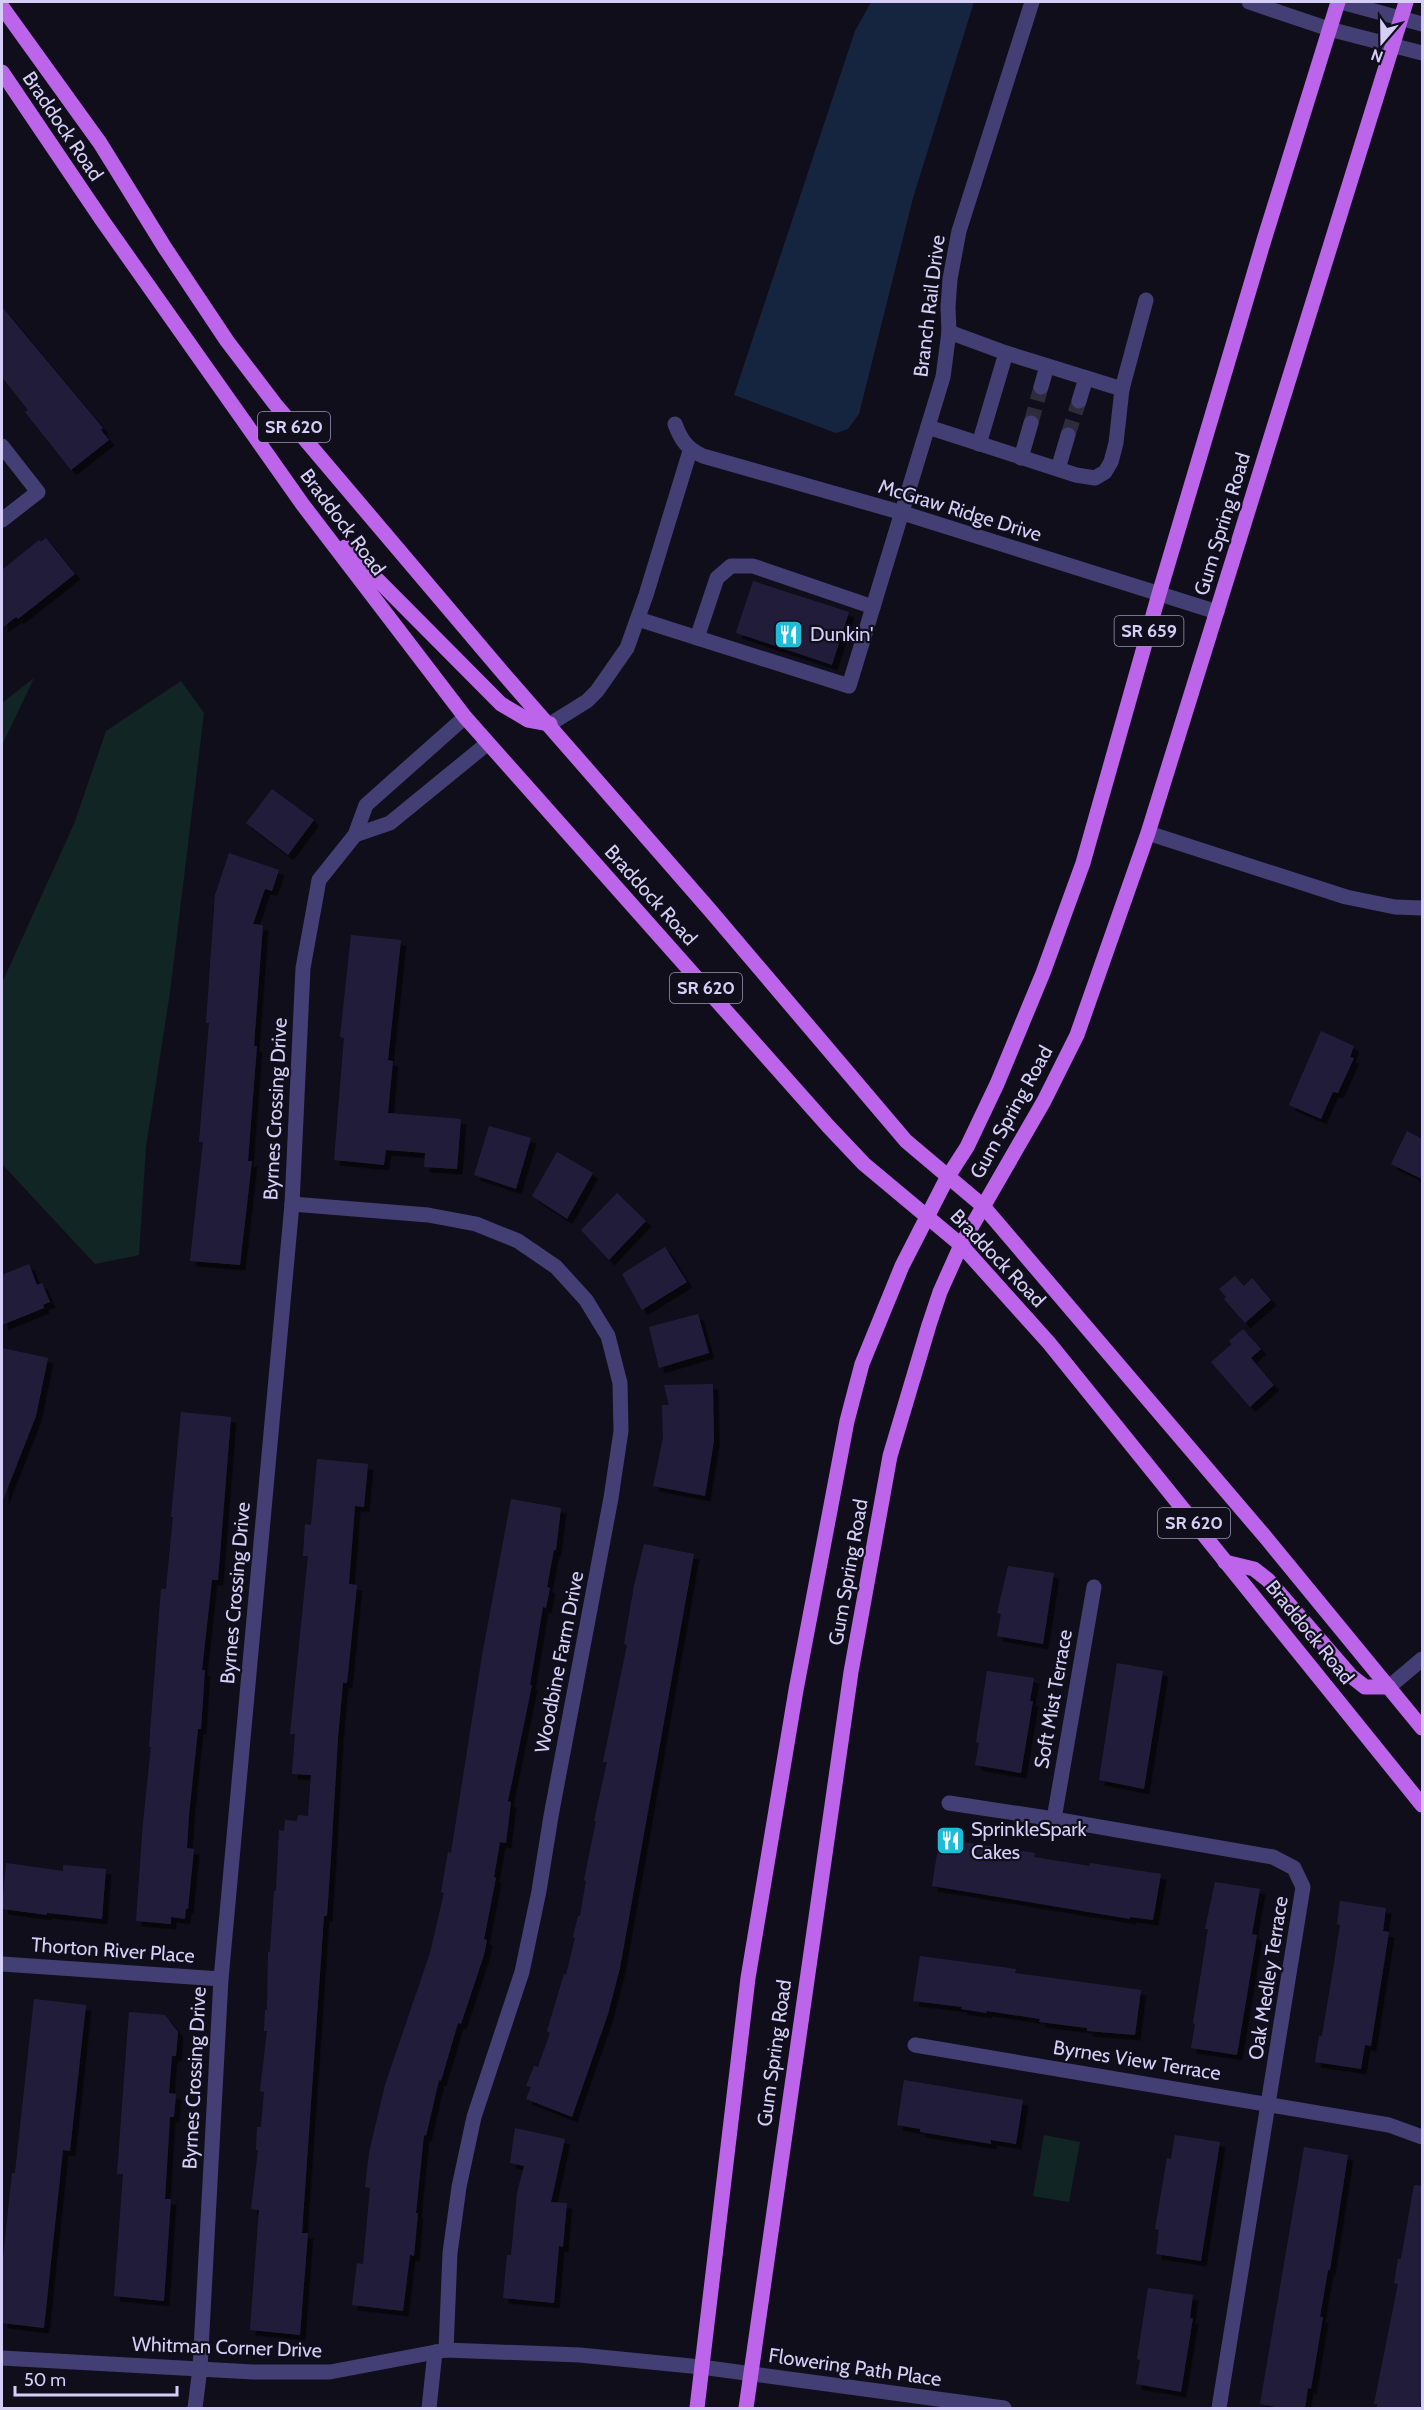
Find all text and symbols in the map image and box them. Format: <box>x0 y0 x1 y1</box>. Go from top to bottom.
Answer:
north arrow <box>1352 12 1412 72</box>
text: N <box>1368 45 1386 66</box>
street label: Braddock Road <box>18 67 108 185</box>
street label: Branch Rail Drive <box>908 234 950 378</box>
road number: SR 620 <box>258 412 330 442</box>
street label: Gum Spring Road <box>1189 450 1255 598</box>
street label: Braddock Road <box>295 464 391 580</box>
street label: McGraw Ridge Drive <box>875 474 1045 546</box>
road number: SR 659 <box>1114 616 1184 646</box>
restaurant icon: Dunkin' <box>773 618 805 650</box>
place label: Dunkin' <box>810 622 874 646</box>
street label: Braddock Road <box>600 840 702 950</box>
road number: SR 620 <box>670 973 742 1003</box>
street label: Byrnes Crossing Drive <box>258 1017 292 1201</box>
street label: Gum Spring Road <box>965 1041 1057 1183</box>
street label: Braddock Road <box>945 1204 1051 1312</box>
street label: Gum Spring Road <box>823 1497 873 1647</box>
street label: Byrnes Crossing Drive <box>215 1501 255 1685</box>
road number: SR 620 <box>1158 1508 1230 1538</box>
street label: Woodbine Farm Drive <box>530 1569 588 1755</box>
street label: Braddock Road <box>1261 1575 1359 1689</box>
street label: Soft Mist Terrace <box>1029 1628 1077 1770</box>
place label: SprinkleSpark Cakes <box>971 1817 1087 1864</box>
restaurant icon: SprinkleSpark Cakes <box>934 1825 966 1857</box>
street label: Oak Medley Terrace <box>1243 1894 1293 2062</box>
street label: Thorton River Place <box>30 1932 196 1968</box>
street label: Gum Spring Road <box>752 1978 796 2128</box>
street label: Byrnes Crossing Drive <box>177 1986 211 2170</box>
street label: Byrnes View Terrace <box>1052 2035 1222 2085</box>
street label: Whitman Corner Drive <box>132 2332 322 2362</box>
street label: Flowering Path Place <box>767 2343 943 2391</box>
scale bar <box>15 2359 177 2397</box>
text: 50 m <box>24 2369 66 2391</box>

